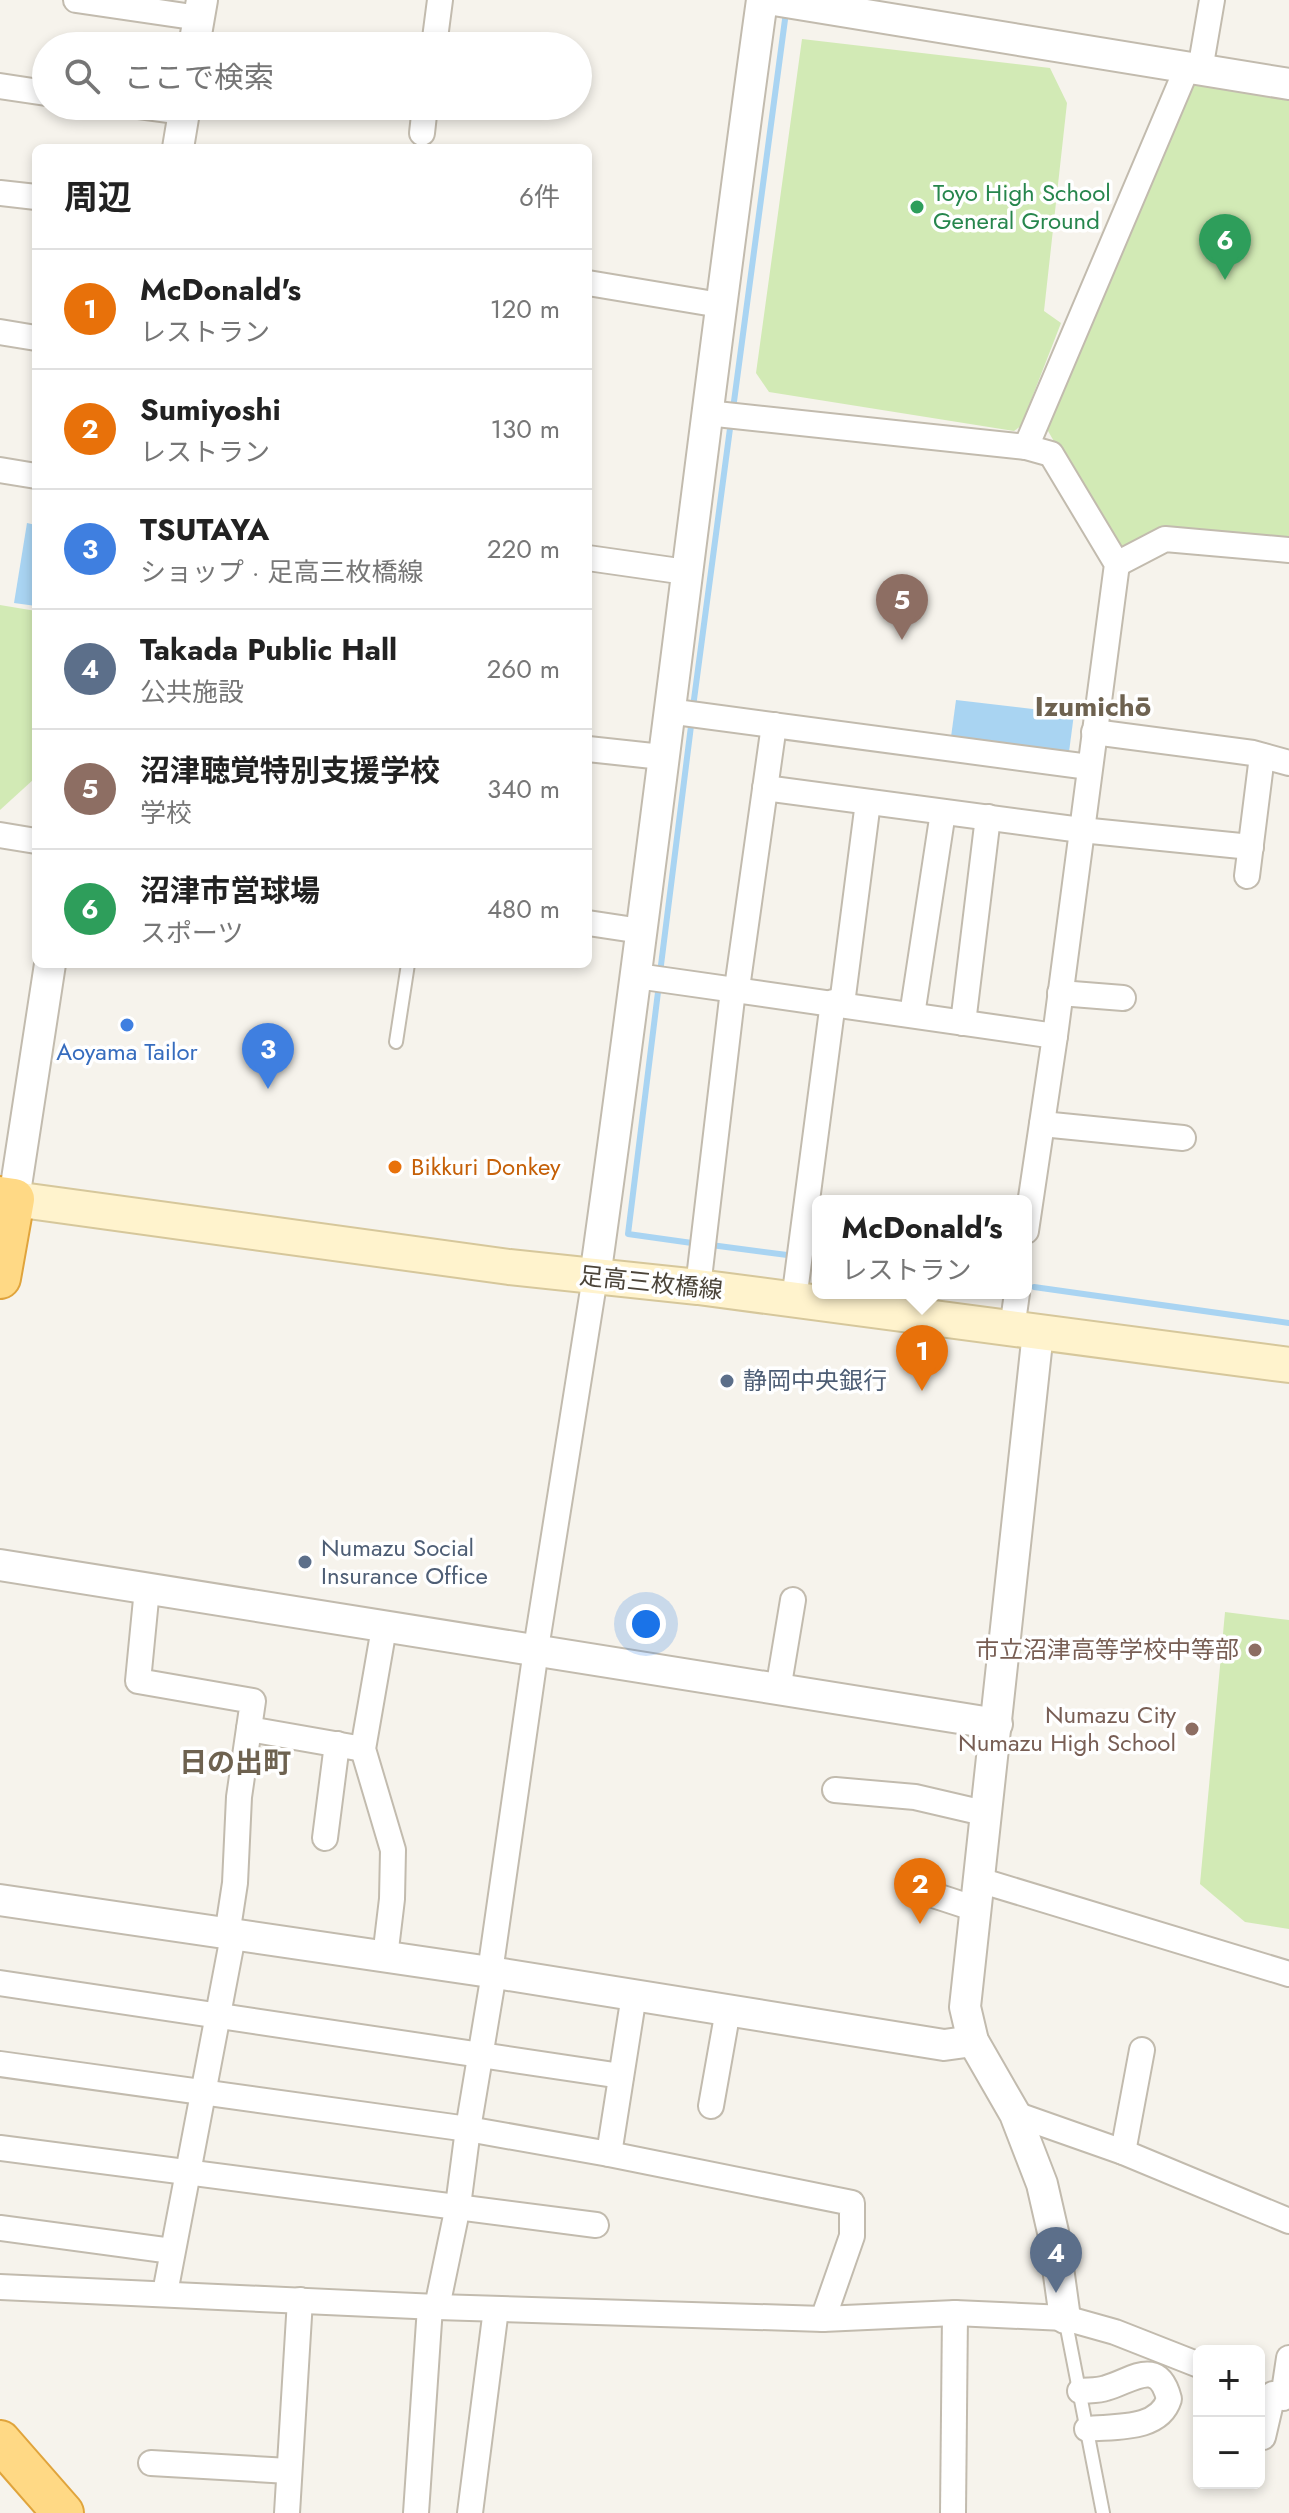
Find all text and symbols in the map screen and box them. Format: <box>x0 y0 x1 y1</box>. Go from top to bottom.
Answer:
search box <box>32 32 592 120</box>
icon: search <box>60 54 104 98</box>
text: ここで検索 <box>124 56 274 99</box>
text: 周辺 <box>64 173 132 222</box>
place label: Toyo High School General Ground <box>933 175 1111 238</box>
text: 6件 <box>519 178 560 216</box>
marker: Toyo High School General Ground <box>908 198 926 216</box>
pin: 6 <box>1199 214 1251 280</box>
text: McDonald's <box>140 268 301 311</box>
text: 1 <box>83 290 97 328</box>
text: 120 m <box>490 290 560 328</box>
text: レストラン <box>140 313 270 351</box>
text: Sumiyoshi <box>140 388 281 431</box>
text: 2 <box>81 410 99 448</box>
text: 130 m <box>490 410 560 448</box>
text: レストラン <box>140 433 270 471</box>
text: TSUTAYA <box>140 508 269 551</box>
text: 3 <box>82 530 98 568</box>
text: 220 m <box>487 530 560 568</box>
text: ショップ · 足高三枚橋線 <box>140 553 423 591</box>
pin: 5 <box>876 574 928 640</box>
text: Takada Public Hall <box>140 628 397 671</box>
text: 4 <box>81 650 99 688</box>
text: 260 m <box>487 650 560 688</box>
text: 公共施設 <box>140 673 244 711</box>
district label: Izumichō <box>1035 686 1151 727</box>
text: 沼津聴覚特別支援学校 <box>140 749 440 792</box>
text: 5 <box>82 770 98 808</box>
text: 340 m <box>487 770 560 808</box>
text: 学校 <box>140 794 192 832</box>
text: 沼津市営球場 <box>140 869 320 912</box>
text: 6 <box>81 890 99 928</box>
text: 480 m <box>487 890 560 928</box>
text: スポーツ <box>140 914 243 952</box>
marker: Aoyama Tailor <box>118 1016 136 1034</box>
pin: 3 <box>242 1023 294 1089</box>
place label: Aoyama Tailor <box>56 1034 199 1069</box>
place label: Bikkuri Donkey <box>411 1149 561 1184</box>
marker: Bikkuri Donkey <box>386 1158 404 1176</box>
popup <box>812 1195 1032 1299</box>
text: McDonald's <box>841 1206 1003 1249</box>
text: レストラン <box>841 1251 971 1289</box>
street label: 足高三枚橋線 <box>578 1258 724 1307</box>
pin: 1 <box>896 1325 948 1391</box>
place label: 静岡中央銀行 <box>743 1363 887 1398</box>
marker: 静岡中央銀行 <box>718 1372 736 1390</box>
place label: Numazu Social Insurance Office <box>321 1530 488 1593</box>
marker: Numazu Social Insurance Office <box>296 1553 314 1571</box>
your location <box>626 1604 666 1644</box>
place label: 市立沼津高等学校中等部 <box>975 1632 1239 1667</box>
marker: 市立沼津高等学校中等部 <box>1246 1641 1264 1659</box>
place label: Numazu City Numazu High School <box>958 1697 1176 1760</box>
marker: Numazu City Numazu High School <box>1183 1720 1201 1738</box>
district label: 日の出町 <box>179 1742 291 1783</box>
pin: 2 <box>894 1858 946 1924</box>
pin: 4 <box>1030 2227 1082 2293</box>
map controls <box>1193 2345 1265 2489</box>
button: + <box>1193 2345 1265 2417</box>
button: − <box>1193 2417 1265 2489</box>

